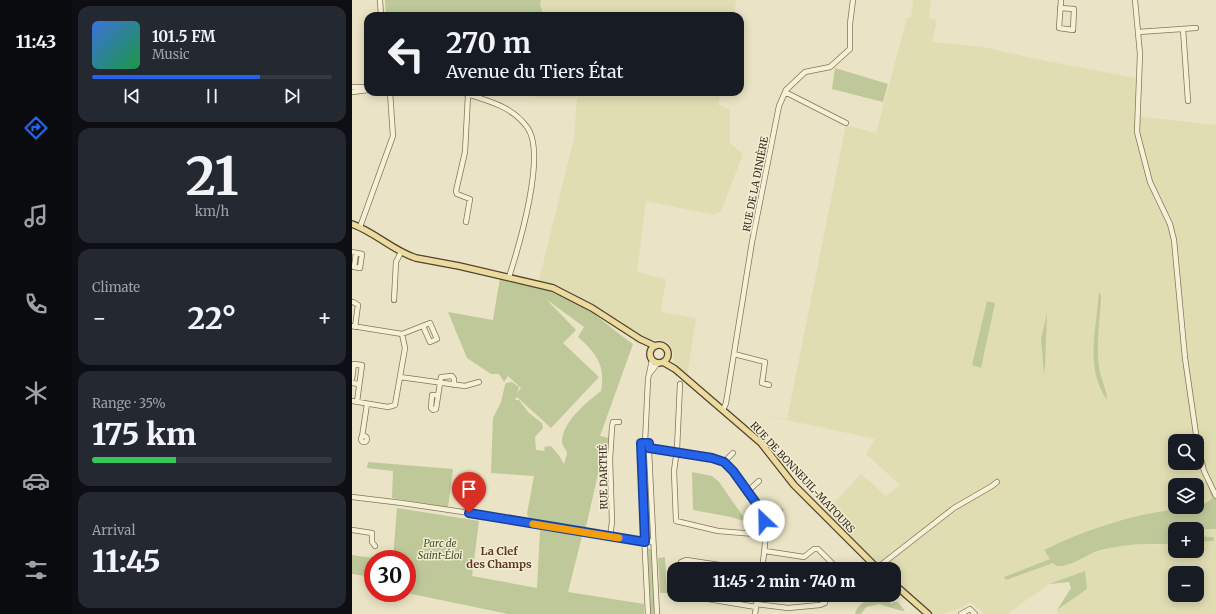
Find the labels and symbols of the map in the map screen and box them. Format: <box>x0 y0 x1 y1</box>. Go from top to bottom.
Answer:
street label: RUE DE LA DINIÈRE <box>739 134 771 233</box>
street label: RUE DE BONNEUIL-MATOURS <box>748 419 858 536</box>
street label: RUE DARTHÉ <box>595 444 611 510</box>
pin <box>452 472 486 513</box>
position arrow <box>743 500 785 542</box>
park label: Parc de Saint-Éloi <box>418 537 462 562</box>
district label: La Clef des Champs <box>466 544 532 571</box>
speed limit sign: 30 <box>364 550 416 602</box>

